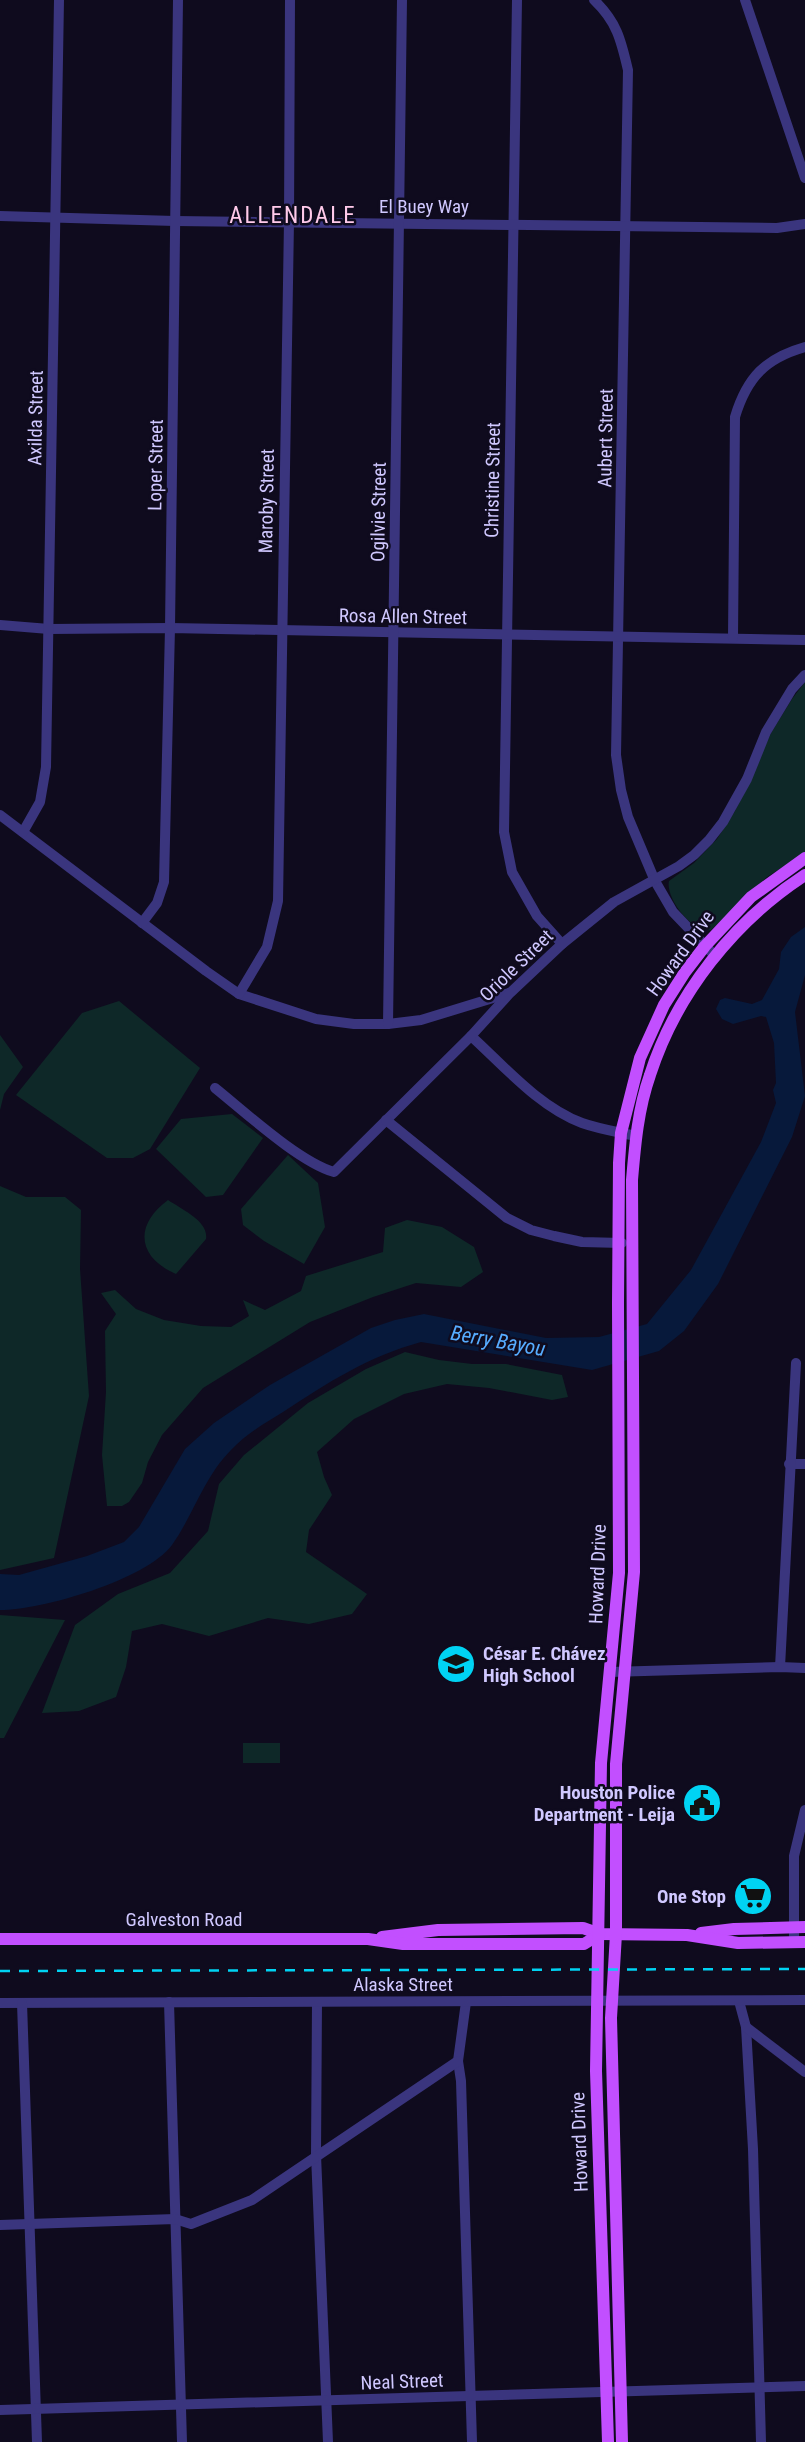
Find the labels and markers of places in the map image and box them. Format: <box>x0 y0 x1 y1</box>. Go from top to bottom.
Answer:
place label: César E. Chávez High School <box>483 1642 605 1687</box>
school or university icon: César E. Chávez High School <box>435 1643 477 1685</box>
place label: Houston Police Department - Leija <box>534 1781 675 1826</box>
public building icon: Houston Police Department - Leija <box>681 1782 723 1824</box>
supermarket icon: One Stop <box>732 1875 774 1917</box>
place label: One Stop <box>657 1885 726 1908</box>

